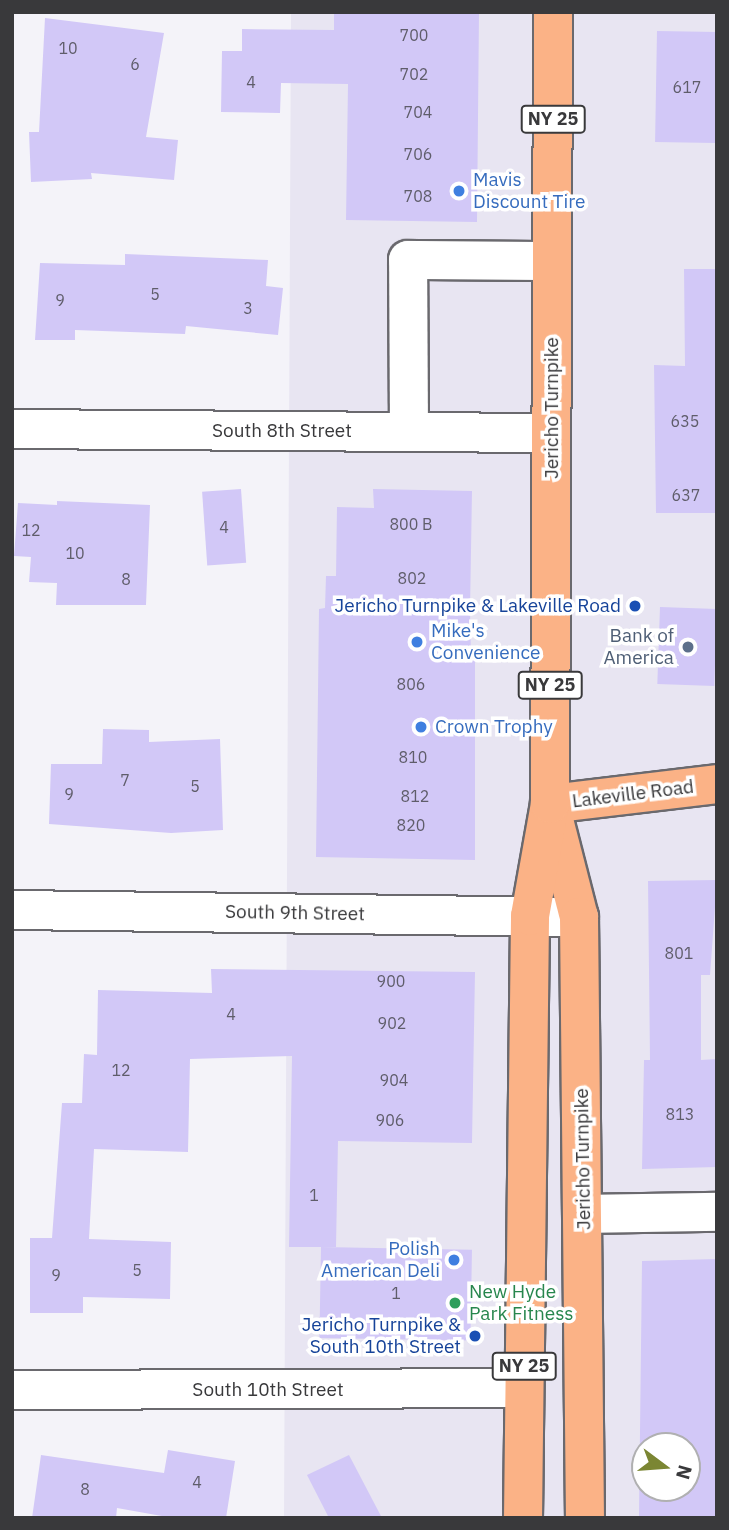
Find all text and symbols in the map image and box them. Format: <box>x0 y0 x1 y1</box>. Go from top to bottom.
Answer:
house number: 700 <box>400 25 428 45</box>
house number: 10 <box>58 38 78 58</box>
house number: 6 <box>130 54 140 74</box>
house number: 702 <box>400 64 428 84</box>
house number: 4 <box>246 72 256 92</box>
house number: 617 <box>673 77 701 97</box>
house number: 704 <box>404 102 432 122</box>
road number: NY 25 <box>520 104 586 134</box>
house number: 706 <box>404 144 432 164</box>
place label: Mavis Discount Tire <box>473 169 585 213</box>
marker: Mavis Discount Tire <box>451 183 467 199</box>
house number: 708 <box>404 186 432 206</box>
house number: 5 <box>150 284 160 304</box>
house number: 9 <box>55 290 65 310</box>
house number: 3 <box>243 298 253 318</box>
street label: Jericho Turnpike <box>541 337 563 479</box>
house number: 635 <box>671 411 699 431</box>
street label: South 8th Street <box>212 420 352 442</box>
house number: 637 <box>672 485 700 505</box>
house number: 800 B <box>389 514 433 534</box>
house number: 4 <box>219 517 229 537</box>
house number: 12 <box>21 520 41 540</box>
house number: 10 <box>65 543 85 563</box>
house number: 802 <box>398 568 426 588</box>
house number: 8 <box>121 569 131 589</box>
place label: Jericho Turnpike & Lakeville Road <box>335 595 621 617</box>
marker: Jericho Turnpike & Lakeville Road <box>627 598 643 614</box>
place label: Mike's Convenience <box>431 620 540 664</box>
place label: Bank of America <box>603 625 674 669</box>
marker: Mike's Convenience <box>409 634 425 650</box>
marker: Bank of America <box>680 639 696 655</box>
road number: NY 25 <box>517 670 583 700</box>
house number: 806 <box>397 674 425 694</box>
place label: Crown Trophy <box>435 716 553 738</box>
marker: Crown Trophy <box>413 719 429 735</box>
house number: 810 <box>399 747 427 767</box>
house number: 7 <box>120 770 130 790</box>
street label: Lakeville Road <box>571 775 695 813</box>
house number: 5 <box>190 776 200 796</box>
house number: 9 <box>64 784 74 804</box>
house number: 812 <box>401 786 429 806</box>
house number: 820 <box>397 815 425 835</box>
street label: South 9th Street <box>225 900 365 926</box>
house number: 801 <box>665 943 693 963</box>
house number: 900 <box>377 971 405 991</box>
house number: 4 <box>226 1004 236 1024</box>
house number: 902 <box>378 1013 406 1033</box>
house number: 12 <box>111 1060 131 1080</box>
house number: 904 <box>380 1070 408 1090</box>
street label: Jericho Turnpike <box>570 1088 596 1230</box>
house number: 813 <box>666 1104 694 1124</box>
house number: 906 <box>376 1110 404 1130</box>
house number: 1 <box>309 1185 319 1205</box>
place label: Polish American Deli <box>321 1238 440 1282</box>
marker: Polish American Deli <box>446 1252 462 1268</box>
house number: 5 <box>132 1260 142 1280</box>
house number: 9 <box>51 1265 61 1285</box>
place label: New Hyde Park Fitness <box>469 1281 574 1325</box>
house number: 1 <box>391 1283 401 1303</box>
marker: New Hyde Park Fitness <box>447 1295 463 1311</box>
place label: Jericho Turnpike & South 10th Street <box>302 1314 461 1358</box>
marker: Jericho Turnpike & South 10th Street <box>467 1328 483 1344</box>
road number: NY 25 <box>491 1352 557 1380</box>
street label: South 10th Street <box>192 1379 344 1401</box>
north arrow <box>631 1432 701 1502</box>
text: N <box>671 1462 698 1482</box>
house number: 4 <box>192 1472 202 1492</box>
house number: 8 <box>80 1479 90 1499</box>

